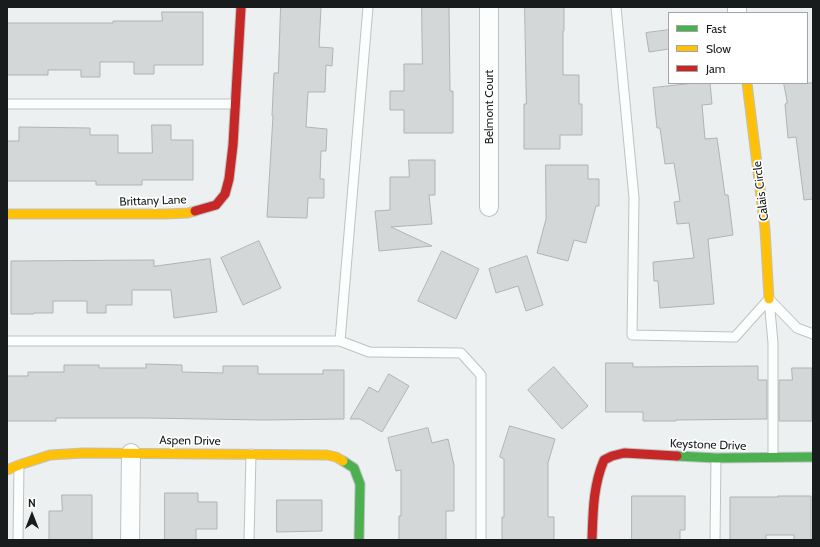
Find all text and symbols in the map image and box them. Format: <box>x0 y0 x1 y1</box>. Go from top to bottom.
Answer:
legend <box>668 12 808 84</box>
text: Fast <box>706 21 726 36</box>
text: Slow <box>706 41 731 56</box>
text: Jam <box>706 61 725 76</box>
street label: Belmont Court <box>482 70 496 144</box>
street label: Calais Circle <box>750 160 772 222</box>
street label: Brittany Lane <box>119 193 187 209</box>
street label: Aspen Drive <box>159 433 221 449</box>
street label: Keystone Drive <box>670 436 746 454</box>
north arrow <box>12 495 52 535</box>
text: N <box>28 496 36 510</box>

